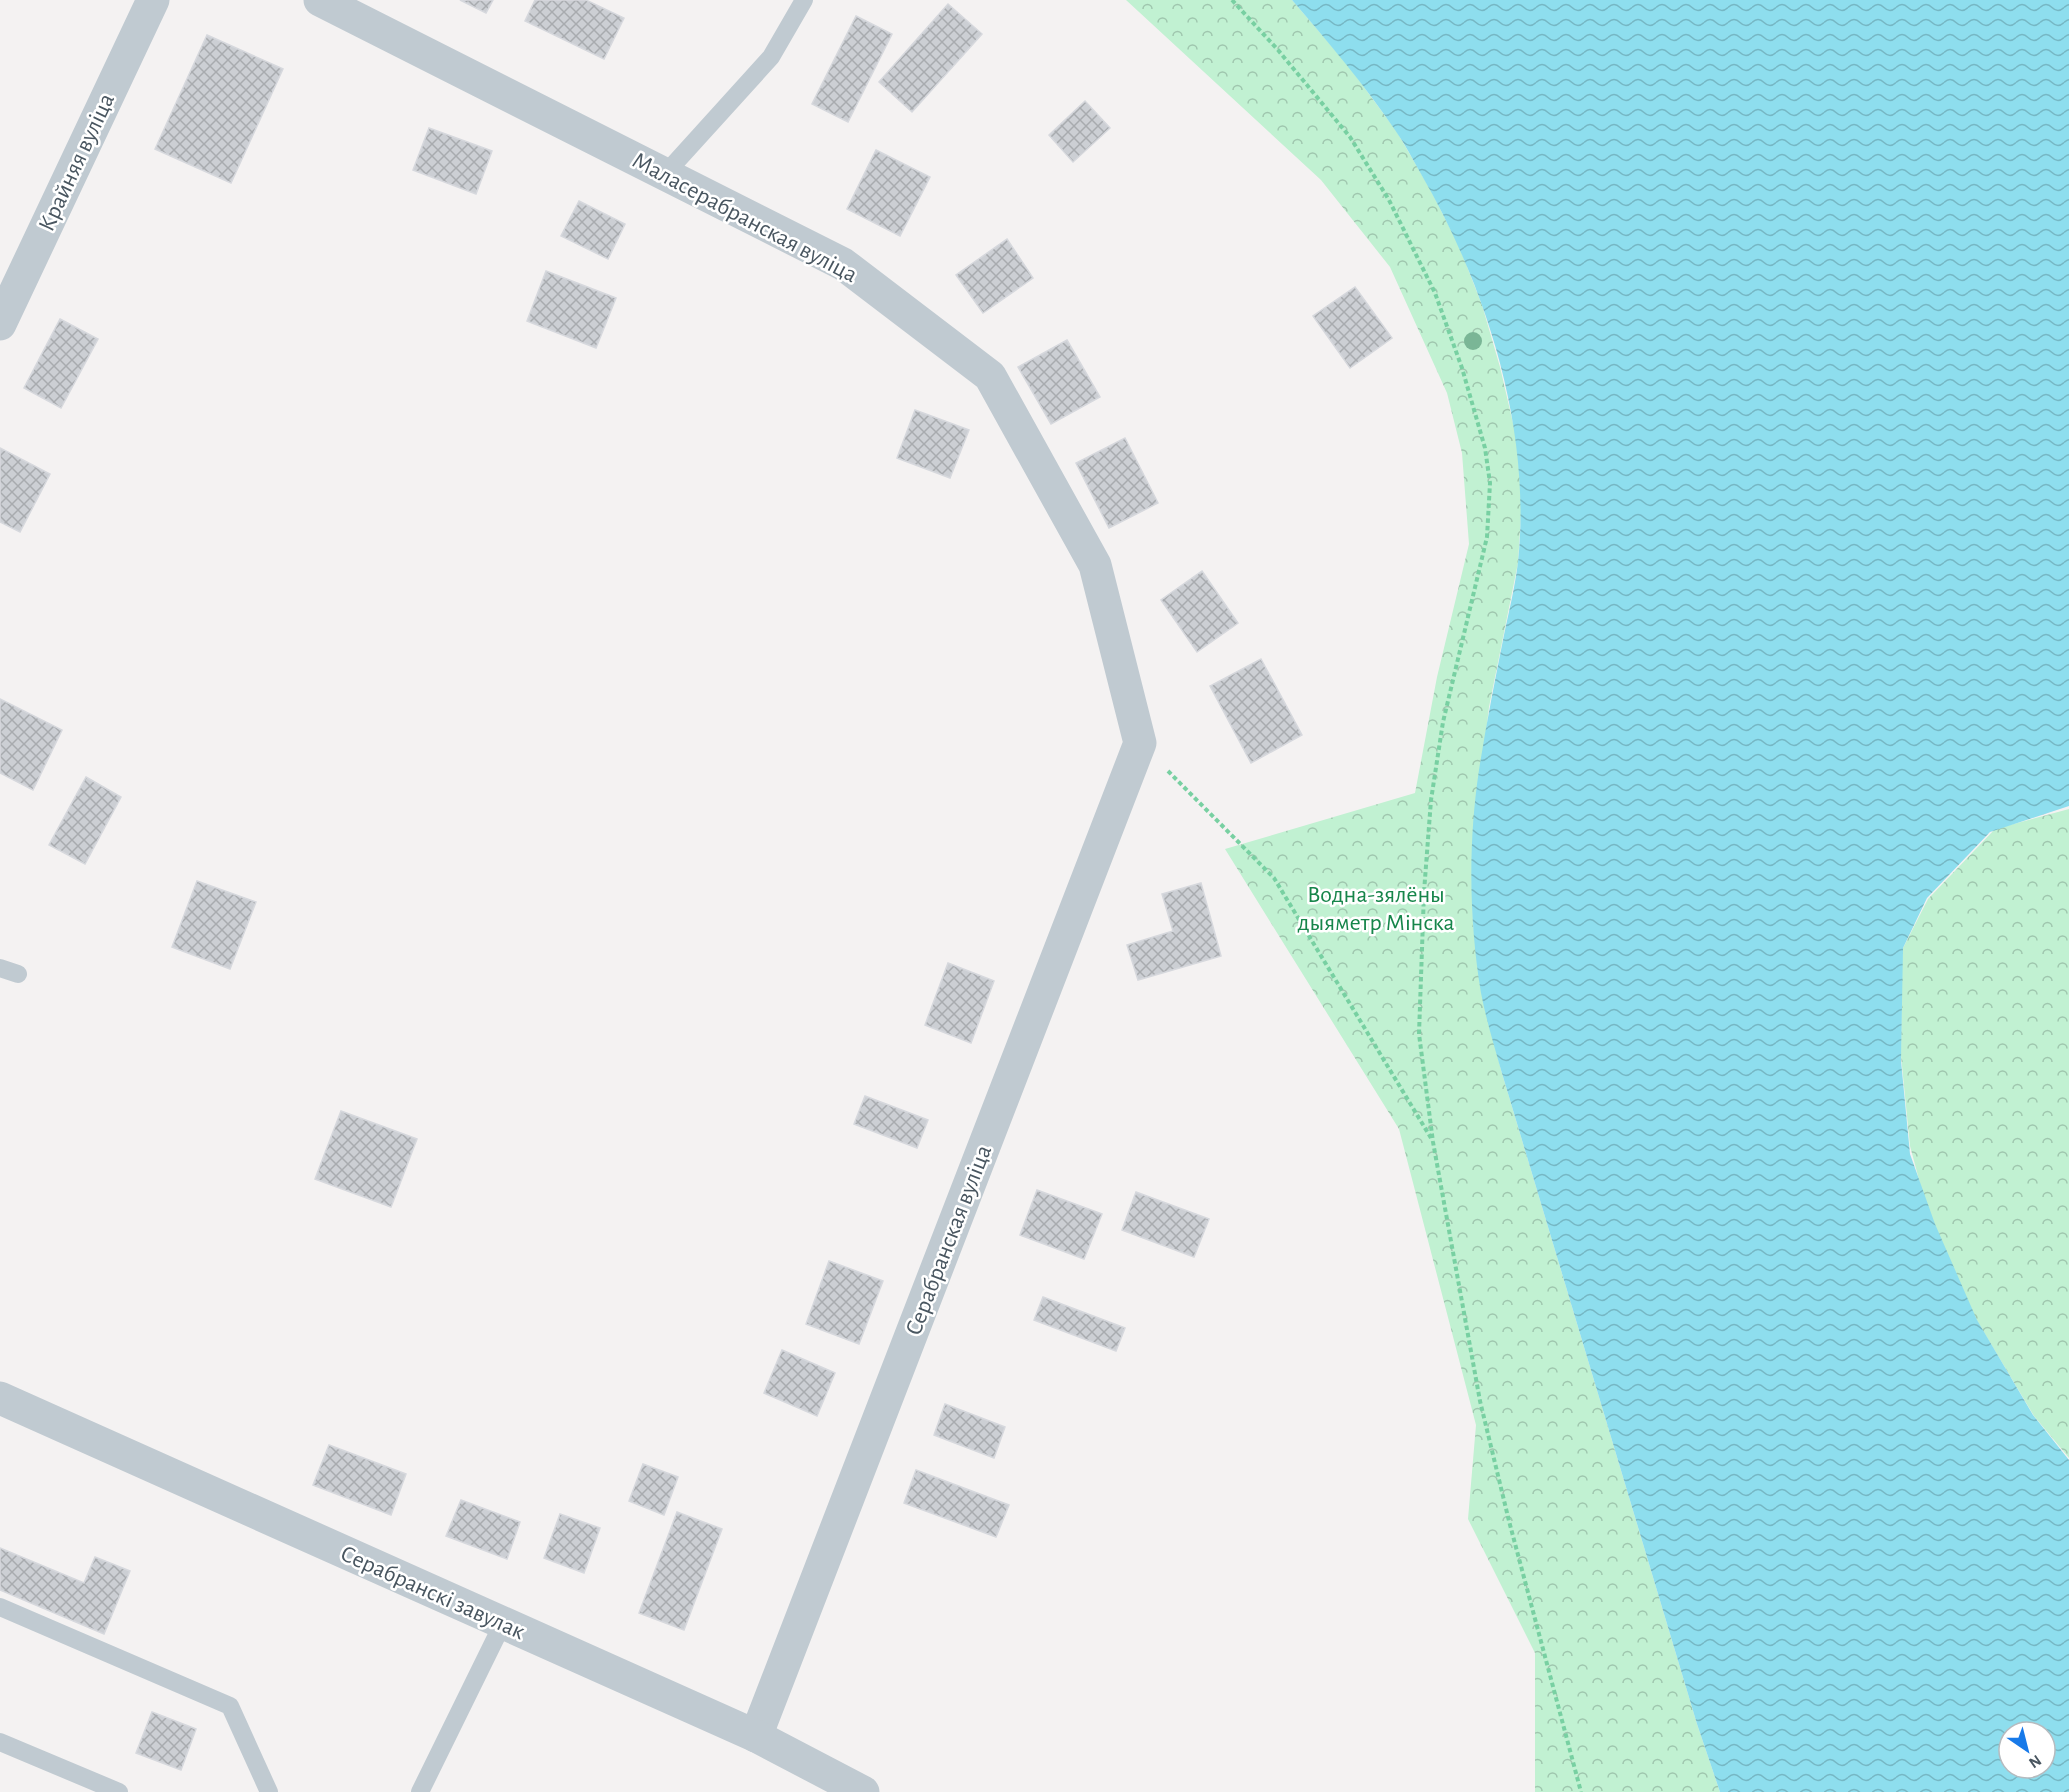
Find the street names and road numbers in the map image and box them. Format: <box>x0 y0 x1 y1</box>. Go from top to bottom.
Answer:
street label: Крайняя вуліца <box>35 90 119 235</box>
street label: Маласерабранская вуліца <box>628 148 861 287</box>
street label: Серабранская вуліца <box>902 1142 996 1339</box>
street label: Серабранскі завулак <box>337 1541 528 1644</box>

